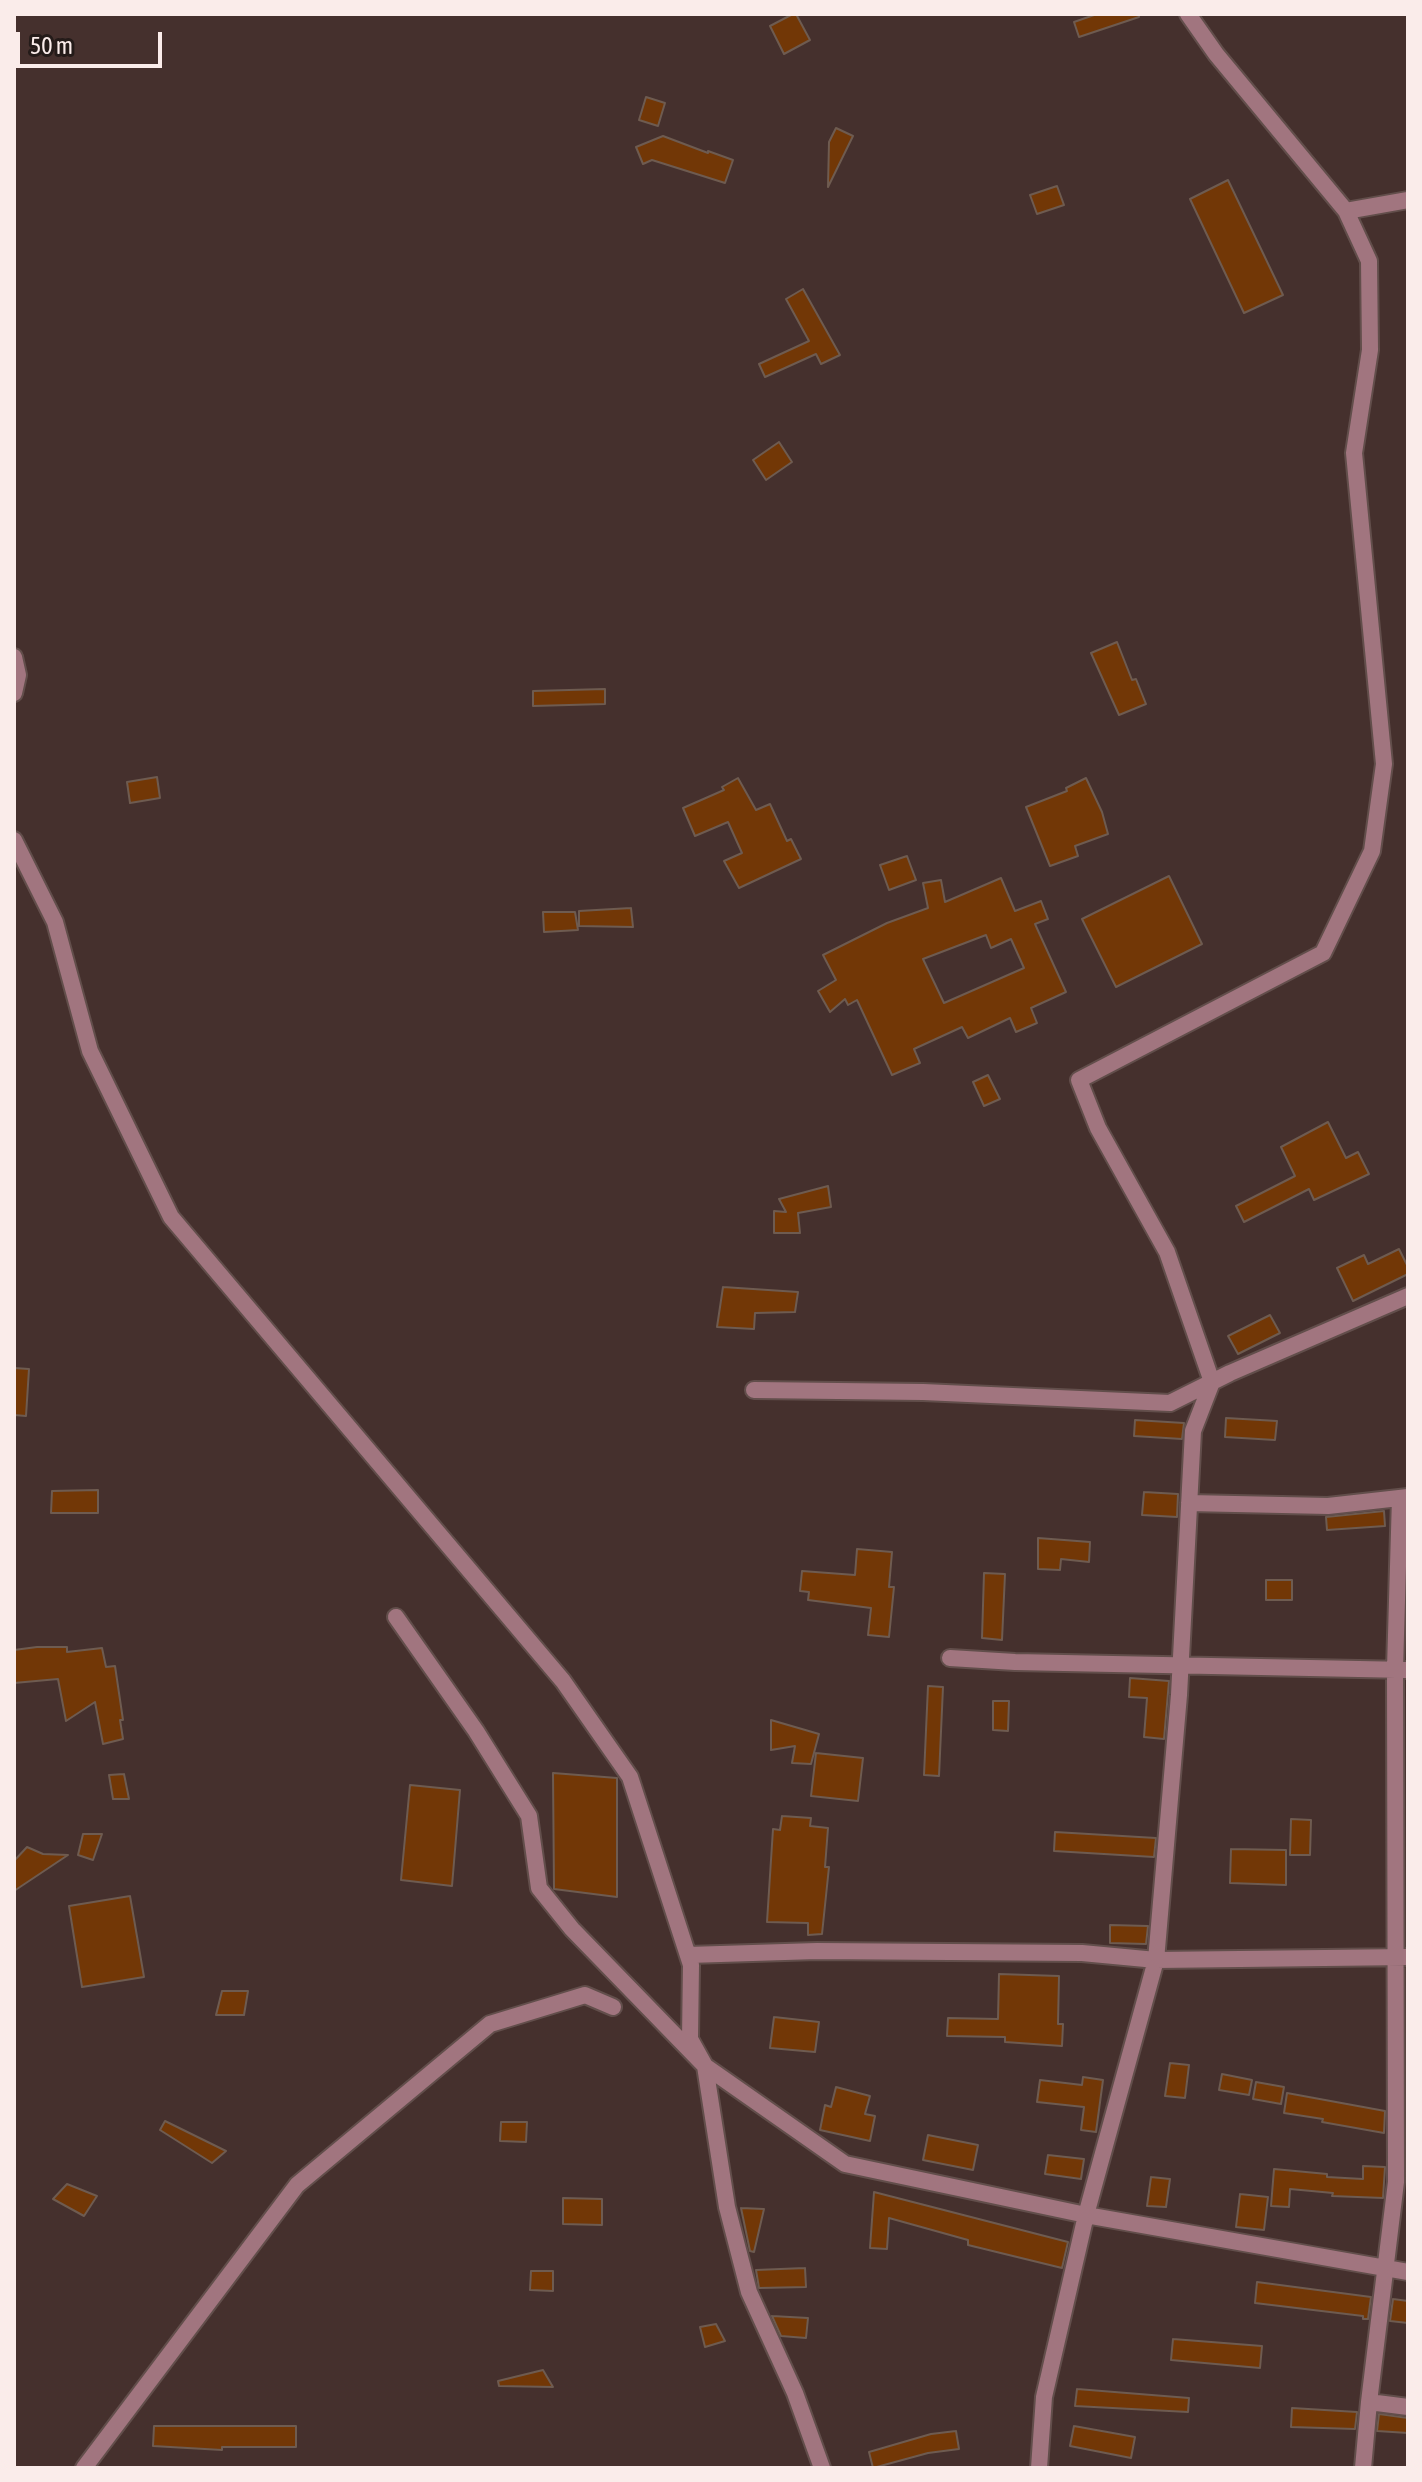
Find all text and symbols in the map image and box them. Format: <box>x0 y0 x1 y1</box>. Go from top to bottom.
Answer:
scale bar <box>20 16 166 66</box>
text: 50 m <box>30 32 73 59</box>

